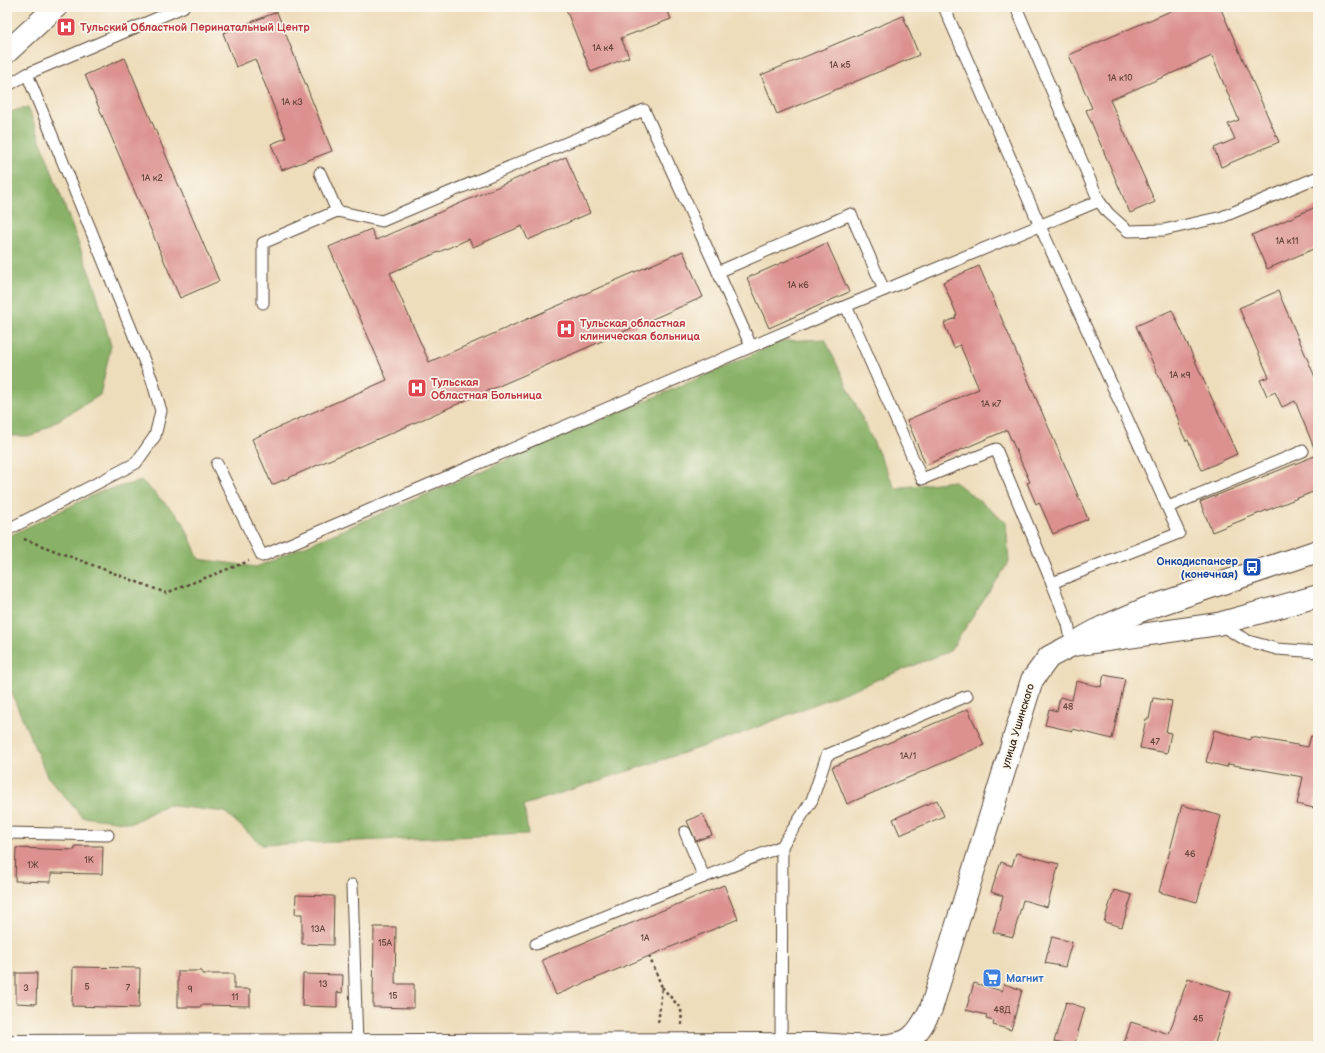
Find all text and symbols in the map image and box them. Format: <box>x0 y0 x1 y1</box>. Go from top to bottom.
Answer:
hospital icon: Тульский Областной Перинатальный Центр <box>55 16 77 38</box>
place label: Тульский Областной Перинатальный Центр <box>80 21 310 34</box>
house number: 1А к4 <box>592 43 614 54</box>
house number: 1А к5 <box>829 60 851 71</box>
house number: 1А к10 <box>1108 73 1132 84</box>
house number: 1А к3 <box>281 97 303 108</box>
house number: 1А к2 <box>141 173 163 184</box>
house number: 1А к11 <box>1275 236 1299 247</box>
house number: 1А к6 <box>787 280 809 291</box>
place label: Тульская областная клиническая больница <box>580 317 700 343</box>
hospital icon: Тульская областная клиническая больница <box>555 318 577 340</box>
house number: 1А к9 <box>1169 370 1191 381</box>
place label: Тульская Областная Больница <box>431 376 543 402</box>
hospital icon: Тульская Областная Больница <box>406 377 428 399</box>
house number: 1А к7 <box>981 399 1002 410</box>
place label: Онкодиспансер (конечная) <box>1156 555 1238 581</box>
bus stop icon: Онкодиспансер (конечная) <box>1241 556 1263 578</box>
street label: улица Ушинского <box>999 682 1037 770</box>
house number: 48 <box>1063 702 1073 713</box>
house number: 47 <box>1150 737 1161 748</box>
house number: 1А/1 <box>900 751 916 762</box>
house number: 46 <box>1185 849 1196 860</box>
house number: 1К <box>84 855 94 866</box>
house number: 1Ж <box>27 860 39 871</box>
house number: 13А <box>311 924 326 935</box>
house number: 1А <box>641 933 650 944</box>
house number: 15А <box>378 938 393 949</box>
supermarket icon: Магнит <box>981 967 1003 989</box>
place label: Магнит <box>1006 972 1045 985</box>
house number: 13 <box>318 979 328 990</box>
house number: 5 <box>84 982 90 993</box>
house number: 3 <box>23 983 29 994</box>
house number: 7 <box>126 983 131 994</box>
house number: 9 <box>187 984 193 995</box>
house number: 15 <box>389 991 397 1002</box>
house number: 11 <box>232 992 238 1003</box>
house number: 48Д <box>993 1005 1011 1016</box>
house number: 45 <box>1193 1014 1203 1025</box>

